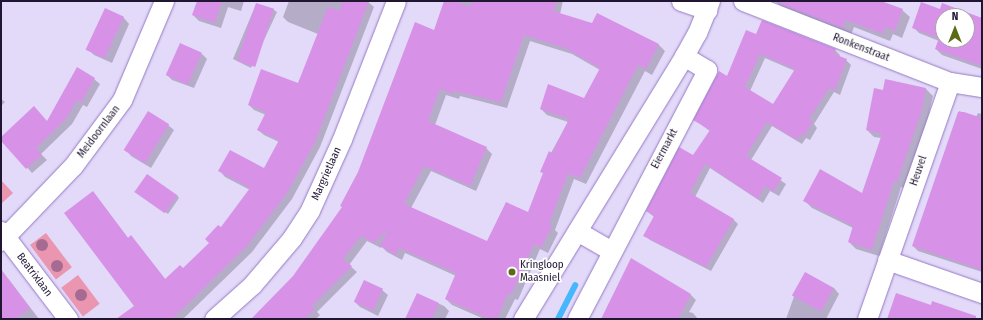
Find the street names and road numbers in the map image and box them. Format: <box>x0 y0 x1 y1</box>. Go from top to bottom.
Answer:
street label: Ronkenstraat <box>831 31 891 65</box>
street label: Meidoornlaan <box>75 103 123 161</box>
street label: Eiermarkt <box>649 127 681 171</box>
street label: Margrietlaan <box>309 145 345 203</box>
street label: Heuvel <box>908 154 930 188</box>
street label: Beatrixlaan <box>13 251 55 299</box>

